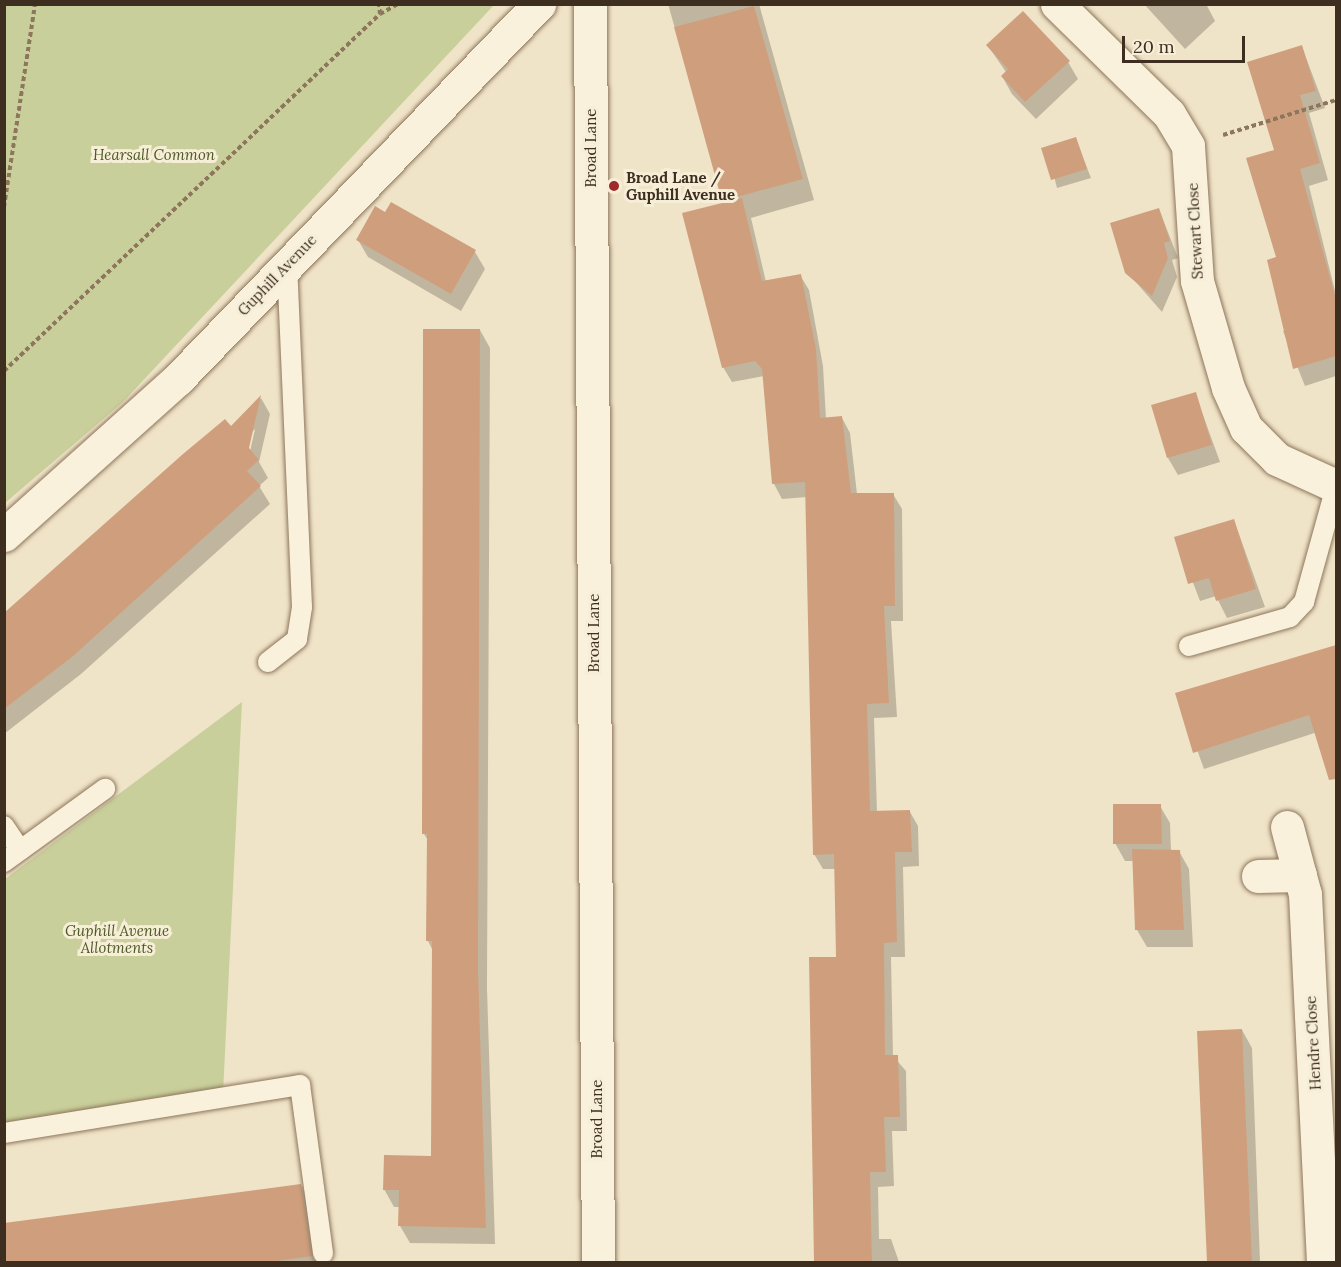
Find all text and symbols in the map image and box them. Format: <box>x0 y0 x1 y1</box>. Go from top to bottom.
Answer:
scale bar <box>1125 24 1248 62</box>
text: 20 m <box>1133 35 1175 58</box>
street label: Broad Lane <box>582 108 600 188</box>
park label: Hearsall Common <box>93 146 215 164</box>
place label: Broad Lane / Guphill Avenue <box>626 168 735 203</box>
marker: Broad Lane / Guphill Avenue <box>607 179 621 193</box>
street label: Stewart Close <box>1183 182 1207 280</box>
street label: Guphill Avenue <box>234 231 320 319</box>
street label: Broad Lane <box>585 593 603 673</box>
park label: Guphill Avenue Allotments <box>65 921 169 956</box>
street label: Hendre Close <box>1302 995 1324 1091</box>
street label: Broad Lane <box>588 1079 606 1159</box>

